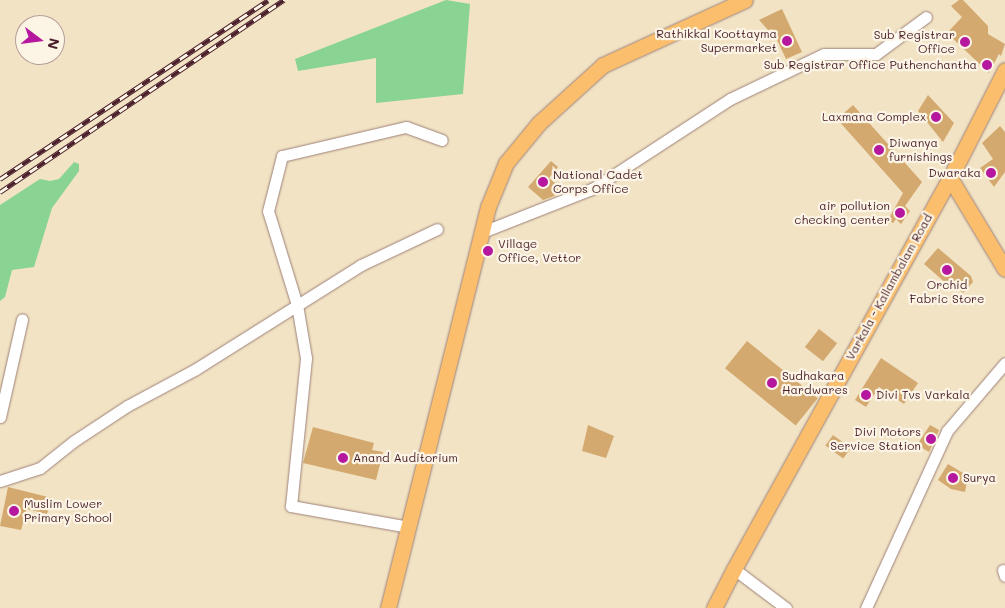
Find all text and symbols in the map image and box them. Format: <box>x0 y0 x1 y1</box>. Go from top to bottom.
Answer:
north arrow <box>15 15 65 65</box>
place label: Rathikkal Koottayma Supermarket <box>656 27 777 55</box>
place label: Sub Registrar Office <box>874 28 955 56</box>
marker: Rathikkal Koottayma Supermarket <box>781 35 793 47</box>
text: N <box>43 36 65 51</box>
marker: Sub Registrar Office <box>959 36 971 48</box>
place label: Sub Registrar Office Puthenchantha <box>764 58 977 72</box>
marker: Sub Registrar Office Puthenchantha <box>981 59 993 71</box>
place label: Laxmana Complex <box>822 110 926 124</box>
marker: Laxmana Complex <box>930 111 942 123</box>
place label: Diwanya furnishings <box>889 136 952 164</box>
marker: Diwanya furnishings <box>873 144 885 156</box>
place label: Dwaraka <box>929 166 981 180</box>
marker: Dwaraka <box>985 167 997 179</box>
place label: National Cadet Corps Office <box>553 168 643 196</box>
marker: National Cadet Corps Office <box>537 176 549 188</box>
place label: air pollution checking center <box>794 199 890 227</box>
marker: air pollution checking center <box>894 207 906 219</box>
street label: Varkala - Kallambalam Road <box>843 211 935 363</box>
place label: Village Office, Vettor <box>498 237 581 265</box>
marker: Village Office, Vettor <box>482 245 494 257</box>
marker: Orchid Fabric Store <box>941 264 953 276</box>
place label: Orchid Fabric Store <box>909 278 985 306</box>
place label: Sudhakara Hardwares <box>782 369 848 397</box>
marker: Sudhakara Hardwares <box>766 377 778 389</box>
place label: Divi Tvs Varkala <box>876 388 970 402</box>
marker: Divi Tvs Varkala <box>860 389 872 401</box>
place label: Divi Motors Service Station <box>830 425 921 453</box>
marker: Divi Motors Service Station <box>925 433 937 445</box>
place label: Anand Auditorium <box>353 451 458 465</box>
marker: Anand Auditorium <box>337 452 349 464</box>
place label: Surya <box>963 471 996 485</box>
marker: Surya <box>947 472 959 484</box>
place label: Muslim Lower Primary School <box>24 497 112 525</box>
marker: Muslim Lower Primary School <box>8 505 20 517</box>

